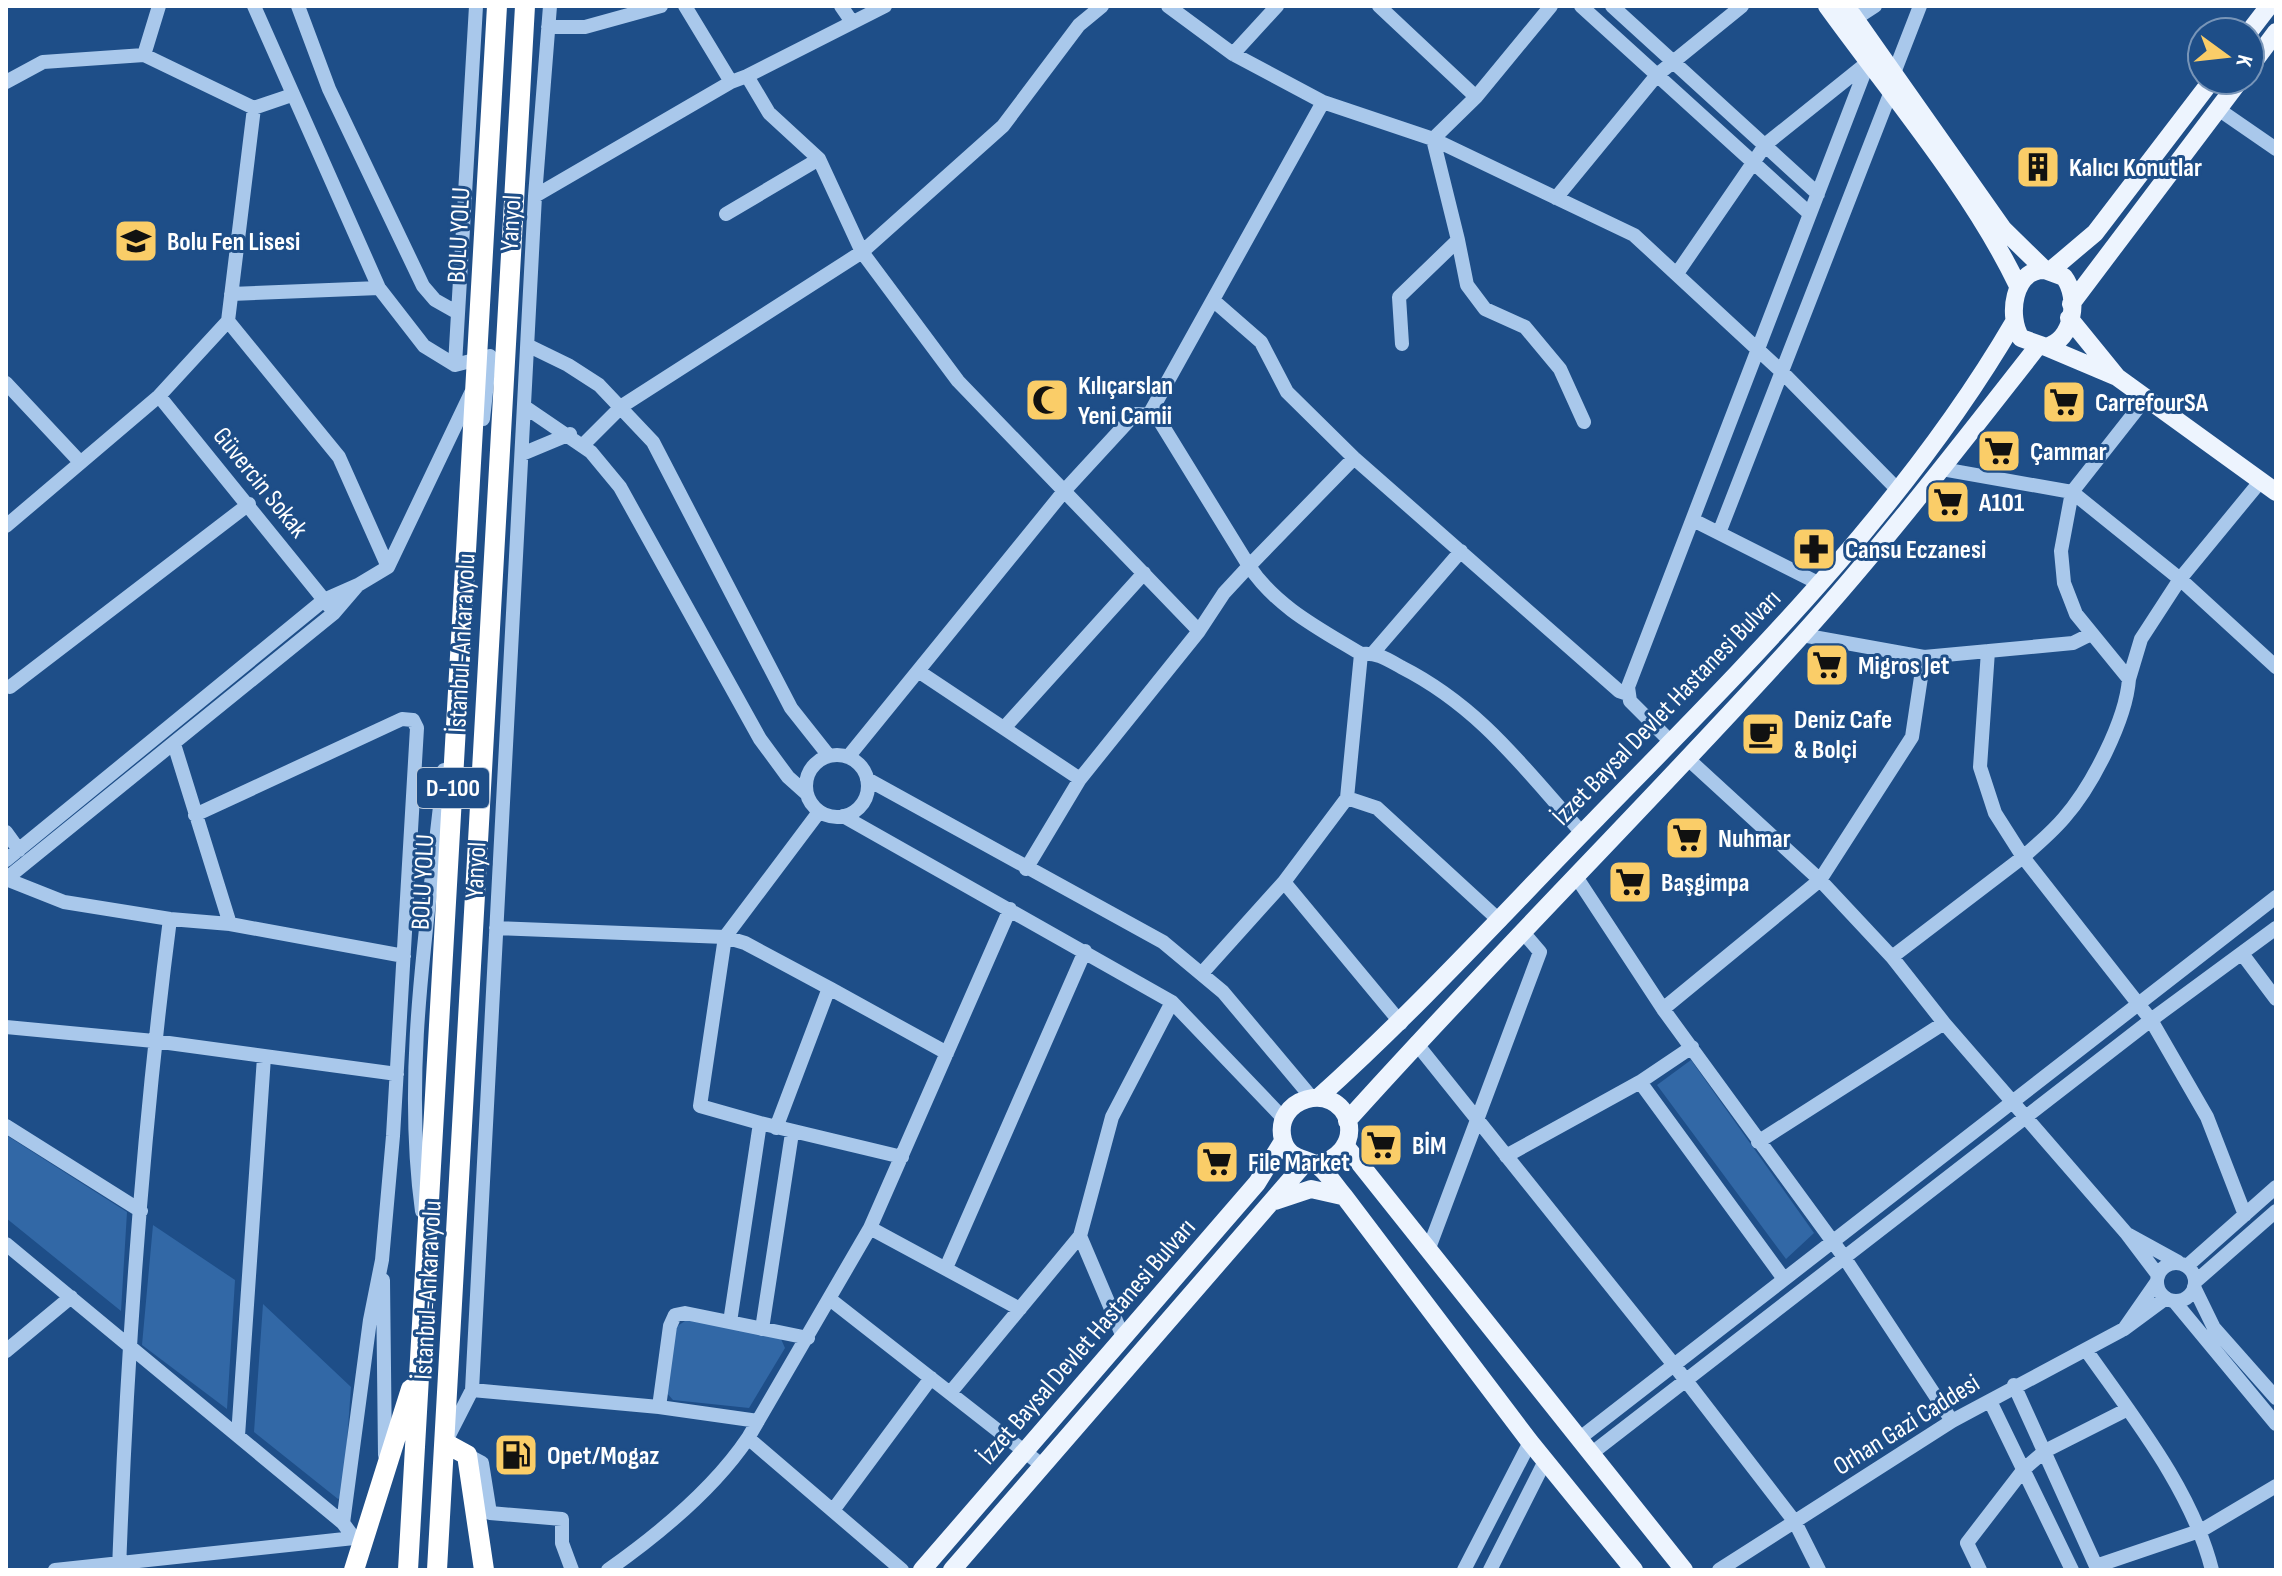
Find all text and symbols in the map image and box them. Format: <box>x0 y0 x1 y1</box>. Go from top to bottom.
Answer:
north arrow <box>2186 16 2266 96</box>
text: K <box>2229 52 2258 70</box>
building icon: Kalıcı Konutlar <box>2014 143 2062 191</box>
place label: Kalıcı Konutlar <box>2069 153 2202 184</box>
street label: BOLU YOLU <box>442 186 477 284</box>
street label: Yanyol <box>495 194 528 252</box>
school or university icon: Bolu Fen Lisesi <box>112 217 160 265</box>
place label: Bolu Fen Lisesi <box>167 227 300 258</box>
place label: Kılıçarslan Yeni Camii <box>1078 371 1173 432</box>
mosque icon: Kılıçarslan Yeni Camii <box>1023 376 1071 424</box>
supermarket icon: CarrefourSA <box>2040 378 2088 426</box>
place label: CarrefourSA <box>2095 388 2209 419</box>
street label: Güvercin Sokak <box>206 421 314 545</box>
supermarket icon: Çammar <box>1975 427 2023 475</box>
place label: Çammar <box>2030 437 2107 468</box>
supermarket icon: A101 <box>1924 478 1972 526</box>
place label: A101 <box>1978 488 2024 519</box>
pharmacy icon: Cansu Eczanesi <box>1790 525 1838 573</box>
place label: Cansu Eczanesi <box>1845 535 1986 566</box>
street label: İstanbul-Ankara yolu <box>442 553 483 733</box>
street label: İzzet Baysal Devlet Hastanesi Bulvarı <box>1546 584 1788 832</box>
supermarket icon: Migros Jet <box>1803 641 1851 689</box>
place label: Migros Jet <box>1858 651 1950 682</box>
place label: Deniz Cafe & Bolçi <box>1794 705 1892 766</box>
cafe icon: Deniz Cafe & Bolçi <box>1739 710 1787 758</box>
road number: D-100 <box>417 768 489 808</box>
supermarket icon: Nuhmar <box>1663 814 1711 862</box>
place label: Nuhmar <box>1718 824 1791 855</box>
street label: BOLU YOLU <box>406 833 441 931</box>
street label: Yanyol <box>460 841 493 899</box>
supermarket icon: Başgimpa <box>1606 858 1654 906</box>
place label: Başgimpa <box>1661 868 1749 899</box>
supermarket icon: BİM <box>1357 1121 1405 1169</box>
place label: BİM <box>1412 1131 1447 1162</box>
supermarket icon: File Market <box>1193 1138 1241 1186</box>
place label: File Market <box>1248 1148 1350 1179</box>
street label: İstanbul-Ankara yolu <box>408 1200 449 1380</box>
street label: İzzet Baysal Devlet Hastanesi Bulvarı <box>972 1213 1202 1471</box>
street label: Orhan Gazi Caddesi <box>1828 1368 1986 1482</box>
fuel station icon: Opet/Mogaz <box>492 1431 540 1479</box>
place label: Opet/Mogaz <box>547 1441 659 1472</box>

